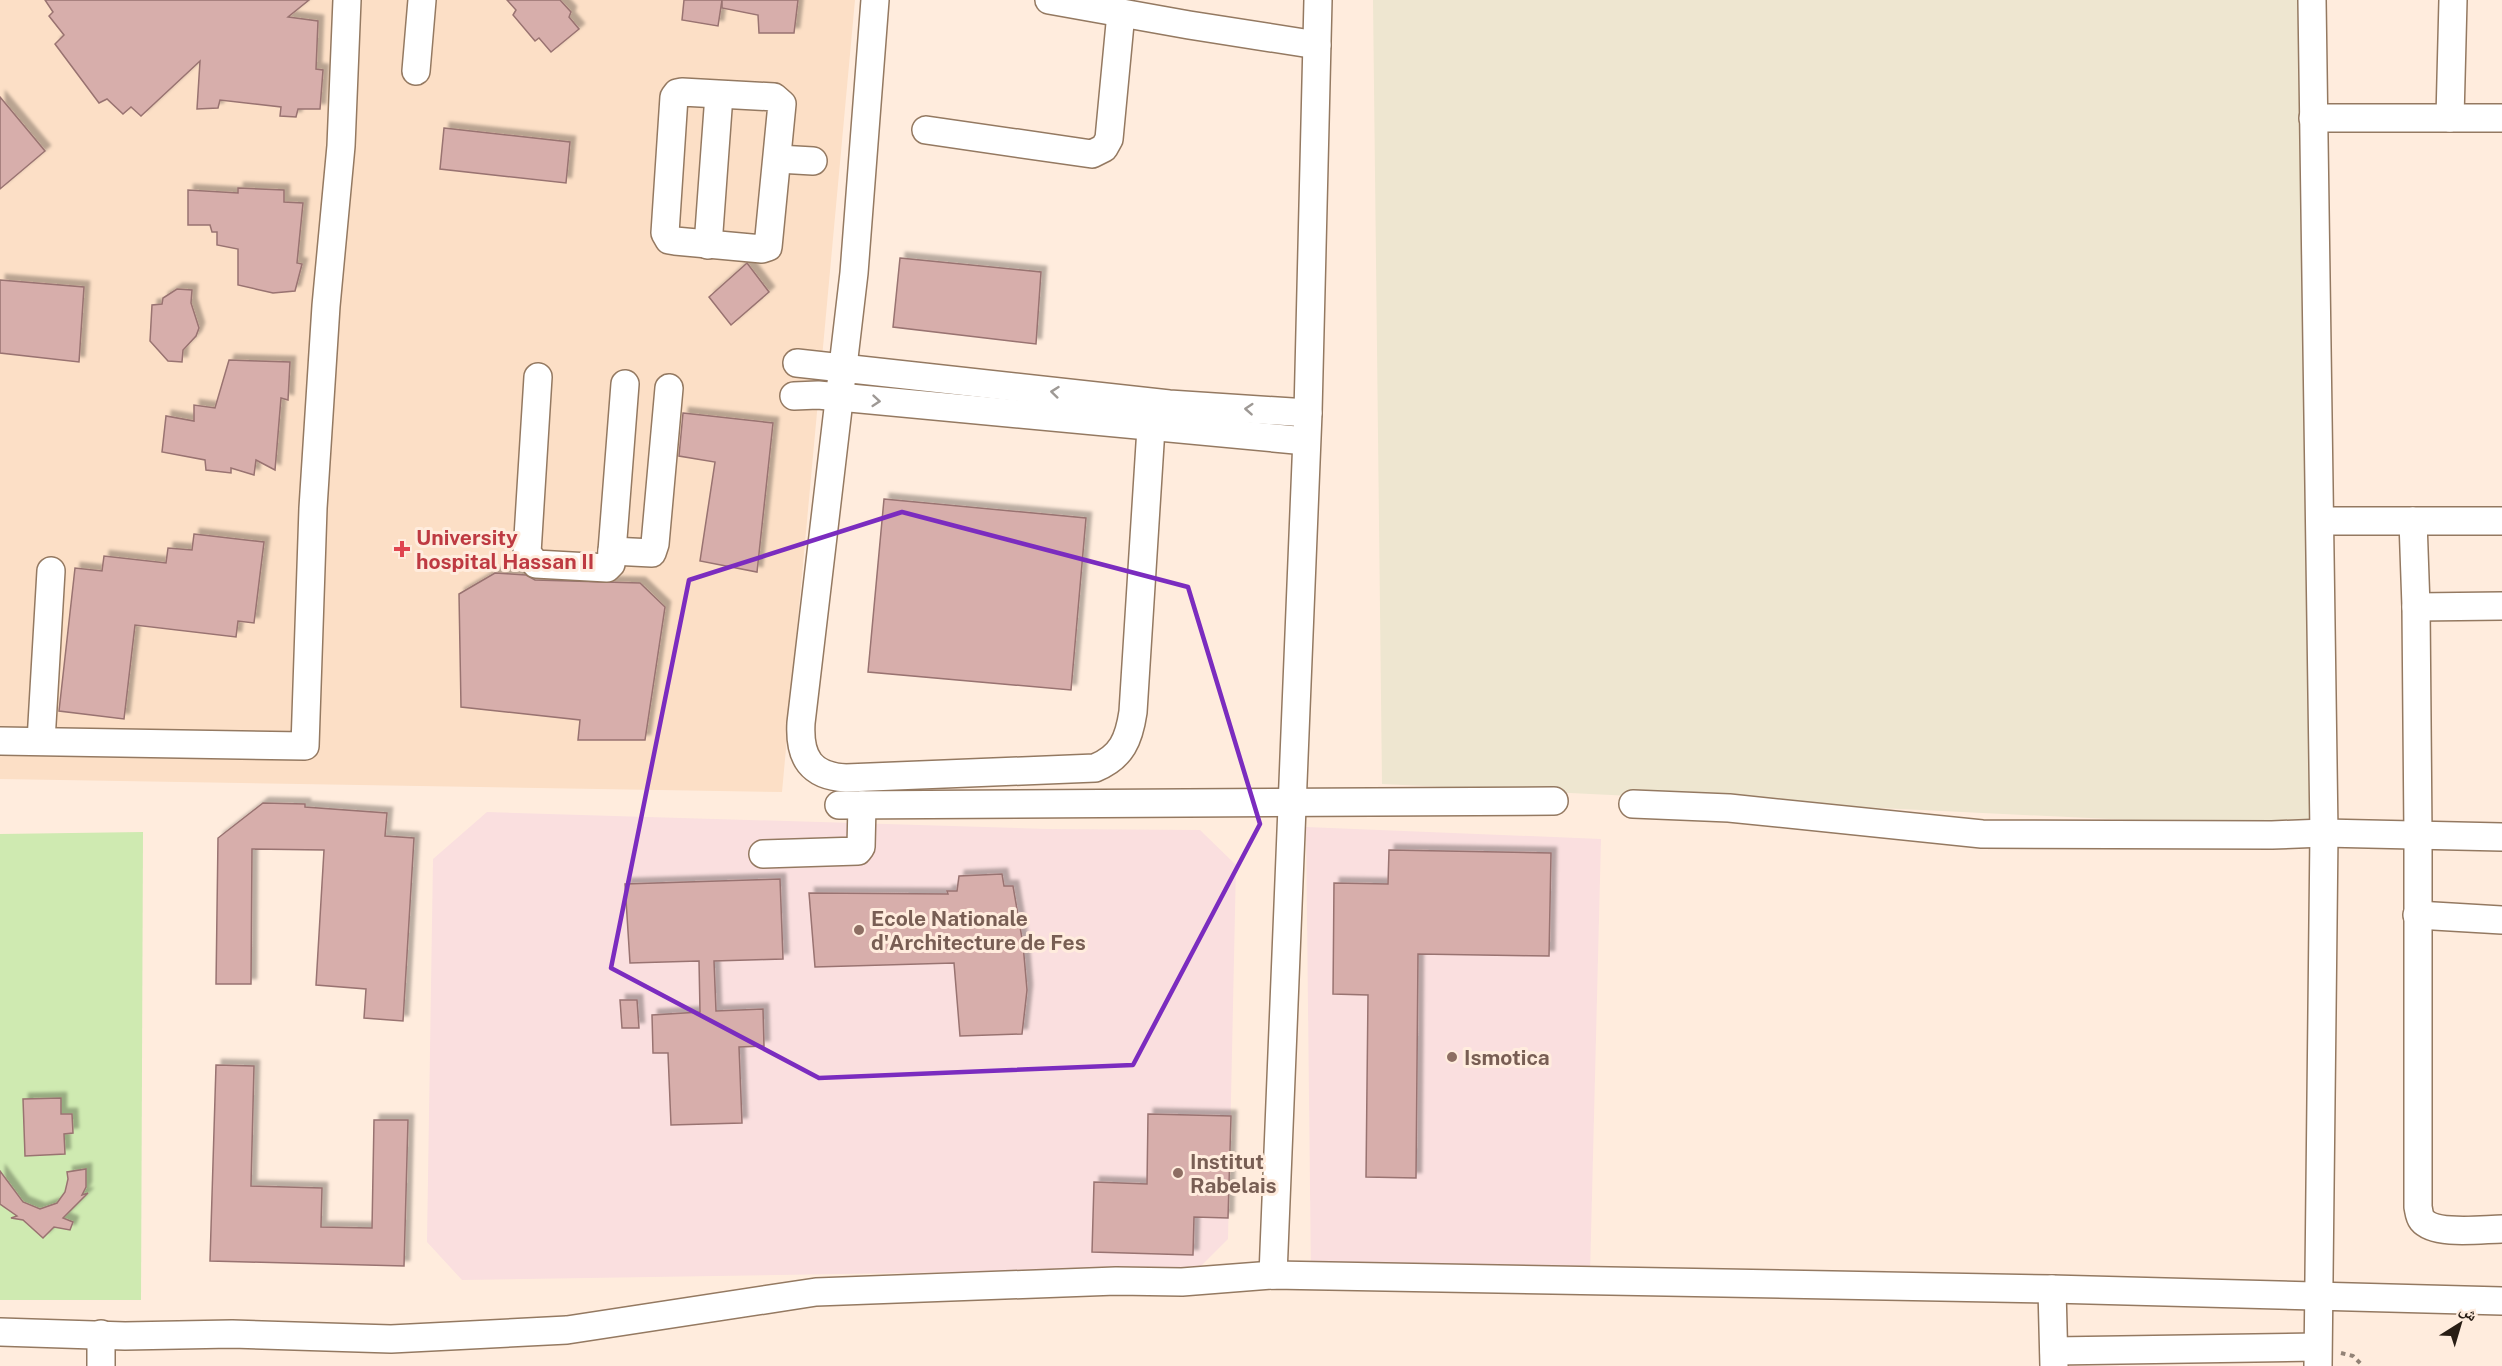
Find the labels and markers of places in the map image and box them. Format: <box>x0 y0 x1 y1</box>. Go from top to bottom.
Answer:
place label: University hospital Hassan II <box>416 525 594 574</box>
marker: University hospital Hassan II <box>393 540 411 558</box>
place label: Ecole Nationale d'Architecture de Fes <box>871 906 1086 955</box>
marker: Ecole Nationale d'Architecture de Fes <box>852 923 866 937</box>
place label: Ismotica <box>1464 1045 1550 1070</box>
marker: Ismotica <box>1445 1050 1459 1064</box>
place label: Institut Rabelais <box>1190 1149 1277 1198</box>
marker: Institut Rabelais <box>1171 1166 1185 1180</box>

